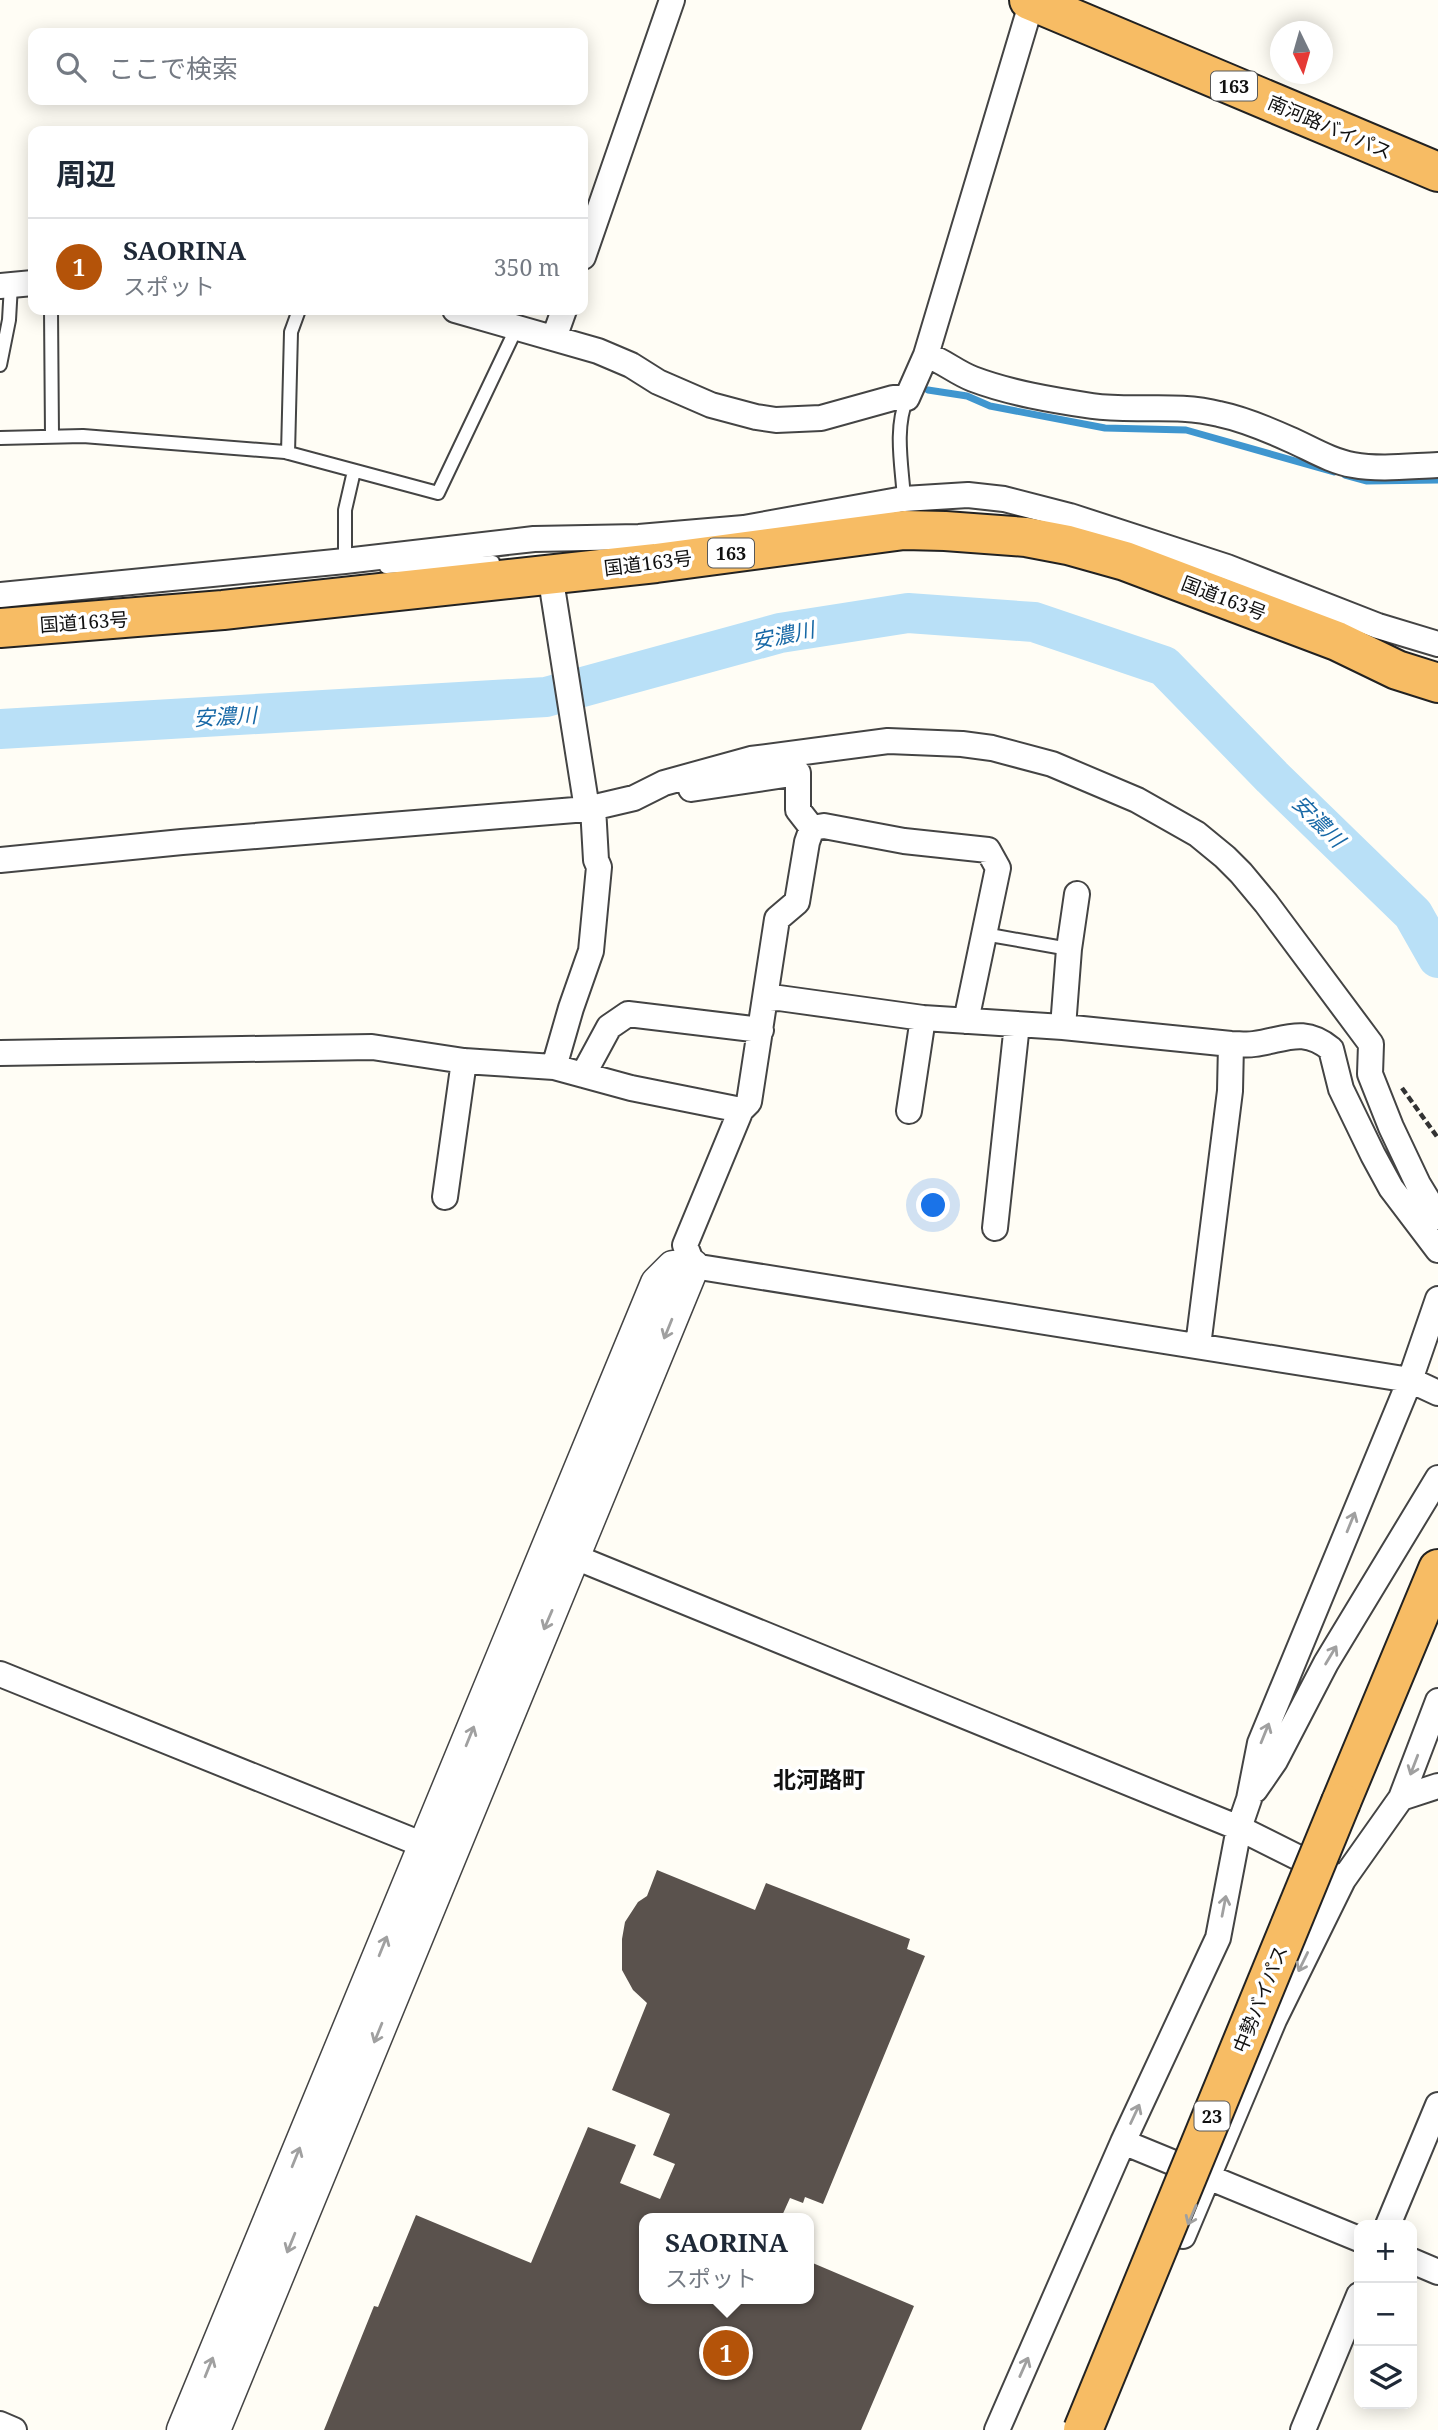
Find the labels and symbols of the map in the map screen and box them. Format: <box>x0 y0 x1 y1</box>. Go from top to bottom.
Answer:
north arrow <box>1270 21 1333 84</box>
road number: 163 <box>1211 72 1257 100</box>
street label: 南河路バイパス <box>1264 89 1396 165</box>
road number: 163 <box>708 538 754 568</box>
street label: 国道163号 <box>602 545 694 581</box>
street label: 国道163号 <box>1178 570 1270 626</box>
street label: 国道163号 <box>39 606 129 638</box>
water label: 安濃川 <box>749 614 819 655</box>
water label: 安濃川 <box>193 700 259 732</box>
water label: 安濃川 <box>1287 789 1353 855</box>
your location <box>916 1188 950 1222</box>
one-way arrow <box>660 1318 673 1340</box>
one-way arrow <box>1346 1512 1359 1534</box>
one-way arrow <box>541 1608 554 1630</box>
one-way arrow <box>1325 1645 1339 1665</box>
one-way arrow <box>1259 1722 1272 1744</box>
one-way arrow <box>464 1726 477 1748</box>
one-way arrow <box>1407 1753 1419 1775</box>
district label: 北河路町 <box>773 1763 865 1795</box>
one-way arrow <box>1218 1895 1232 1918</box>
one-way arrow <box>377 1936 390 1958</box>
street label: 中勢バイパス <box>1227 1941 1293 2057</box>
one-way arrow <box>1295 1951 1309 1972</box>
one-way arrow <box>370 2022 383 2043</box>
road number: 23 <box>1194 2102 1230 2130</box>
one-way arrow <box>1130 2104 1143 2125</box>
one-way arrow <box>291 2146 304 2168</box>
one-way arrow <box>1185 2204 1198 2226</box>
one-way arrow <box>284 2232 297 2254</box>
pin: 1 <box>703 2327 749 2379</box>
one-way arrow <box>204 2357 217 2378</box>
one-way arrow <box>1018 2357 1031 2379</box>

